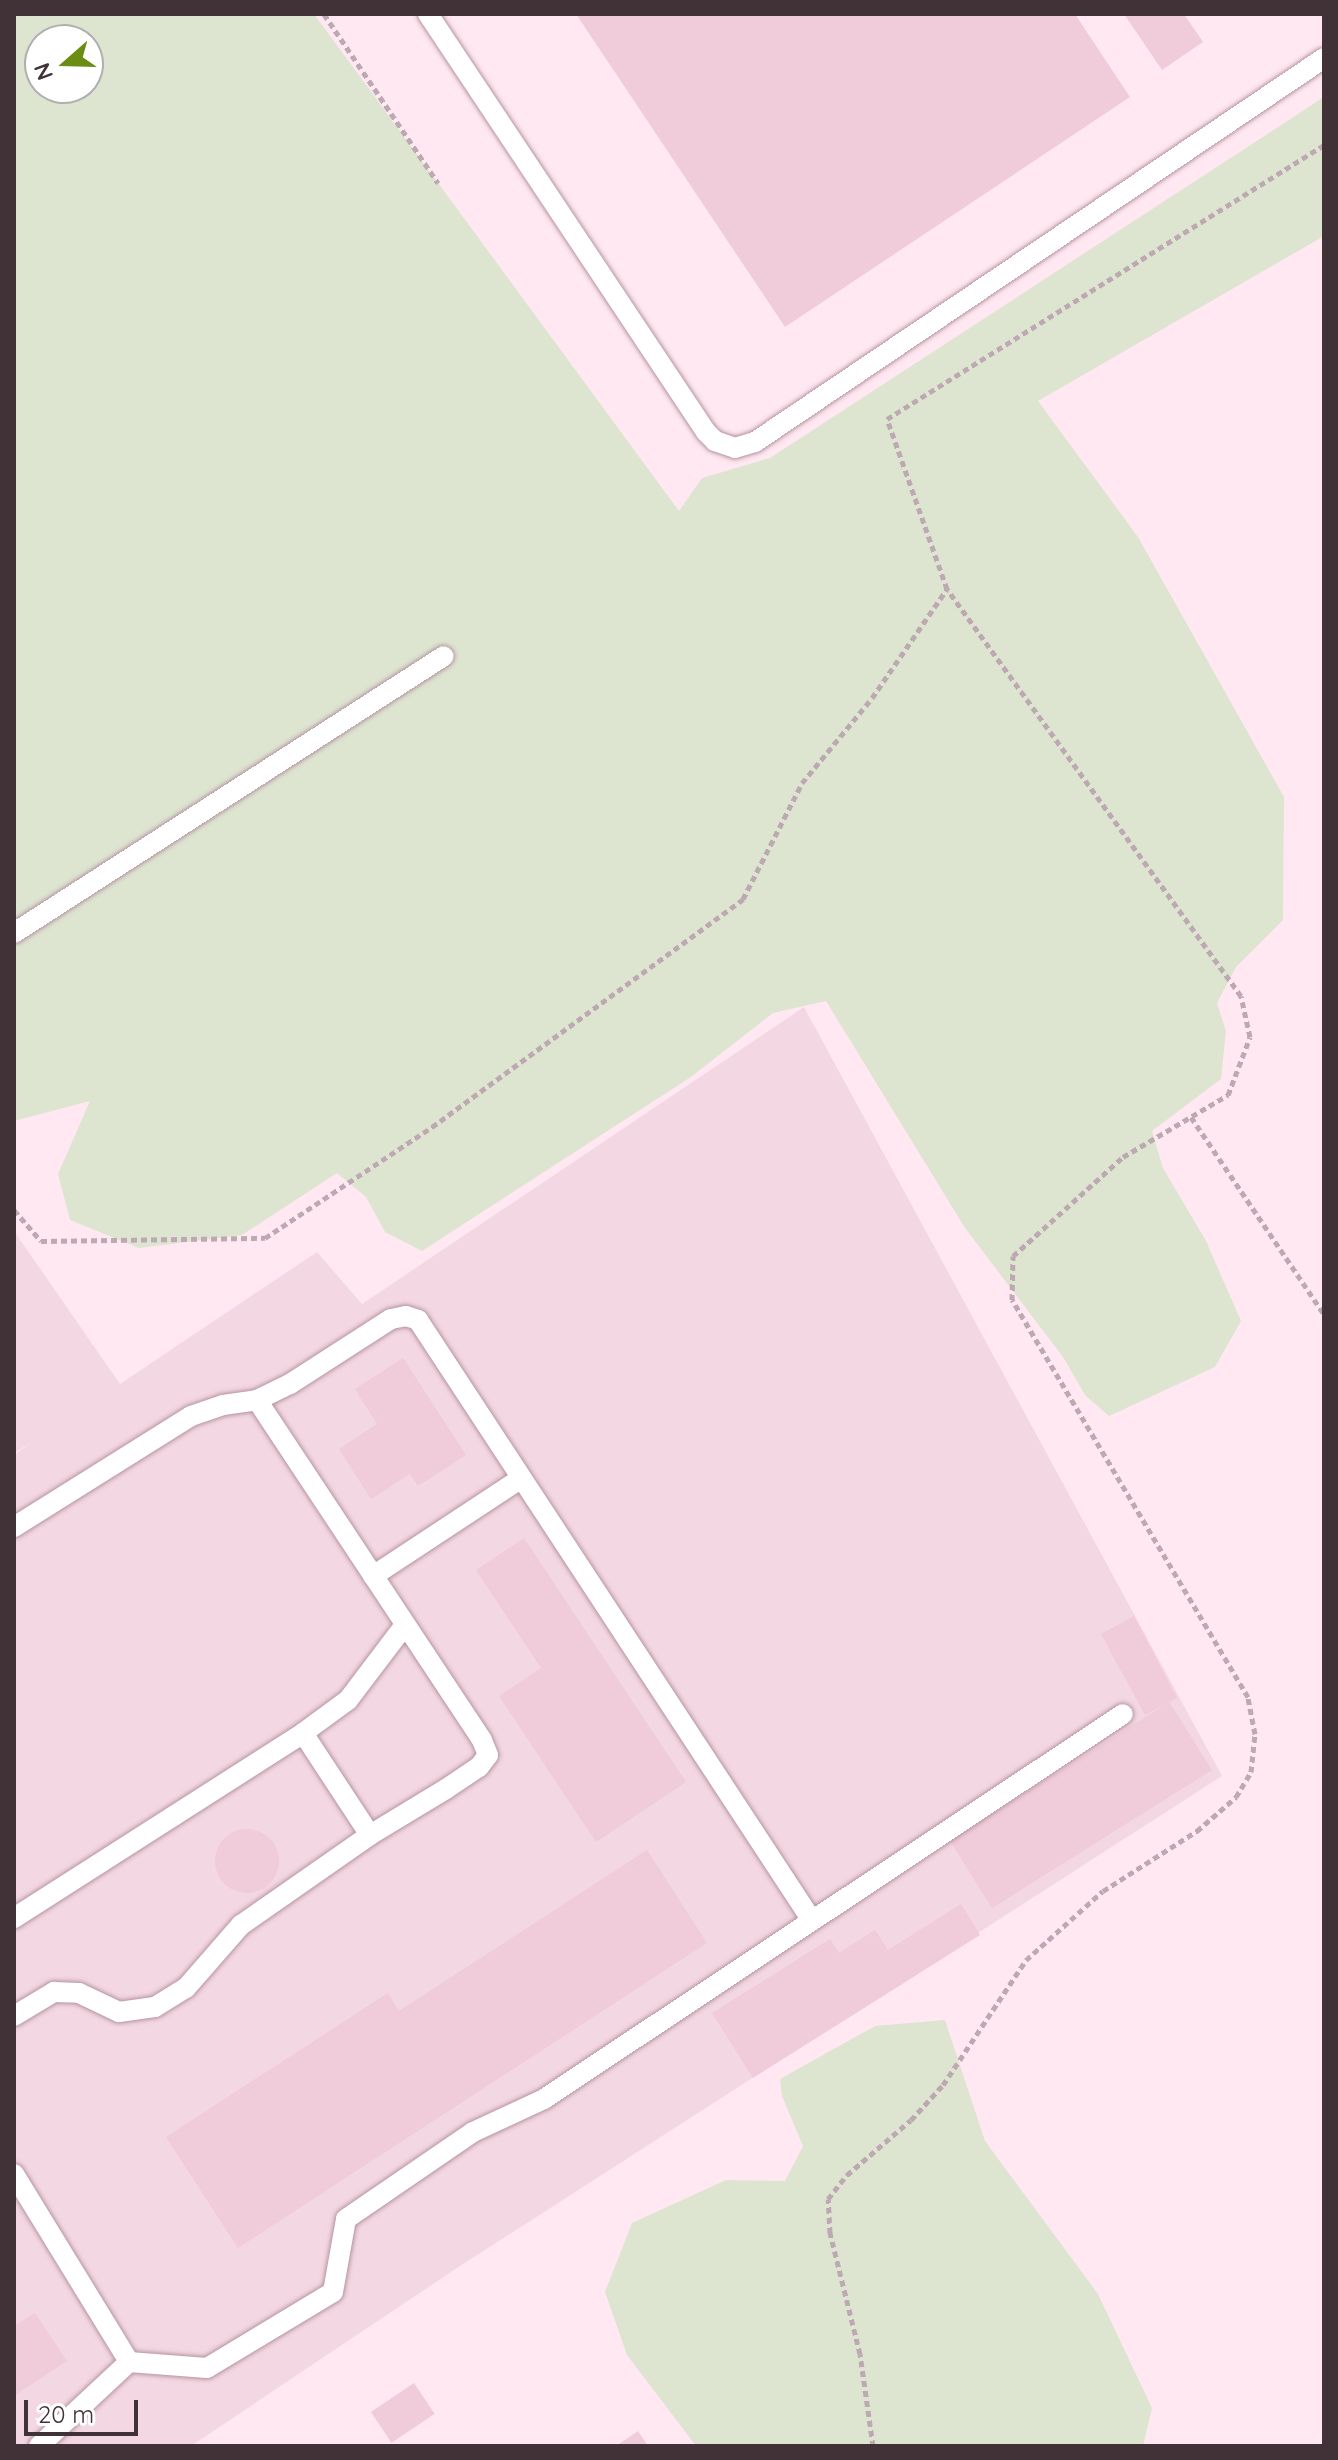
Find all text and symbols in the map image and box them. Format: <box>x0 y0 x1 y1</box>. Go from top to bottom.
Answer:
north arrow <box>24 24 104 104</box>
text: N <box>27 59 59 84</box>
scale bar <box>28 2384 142 2434</box>
text: 20 m <box>38 2399 94 2429</box>

